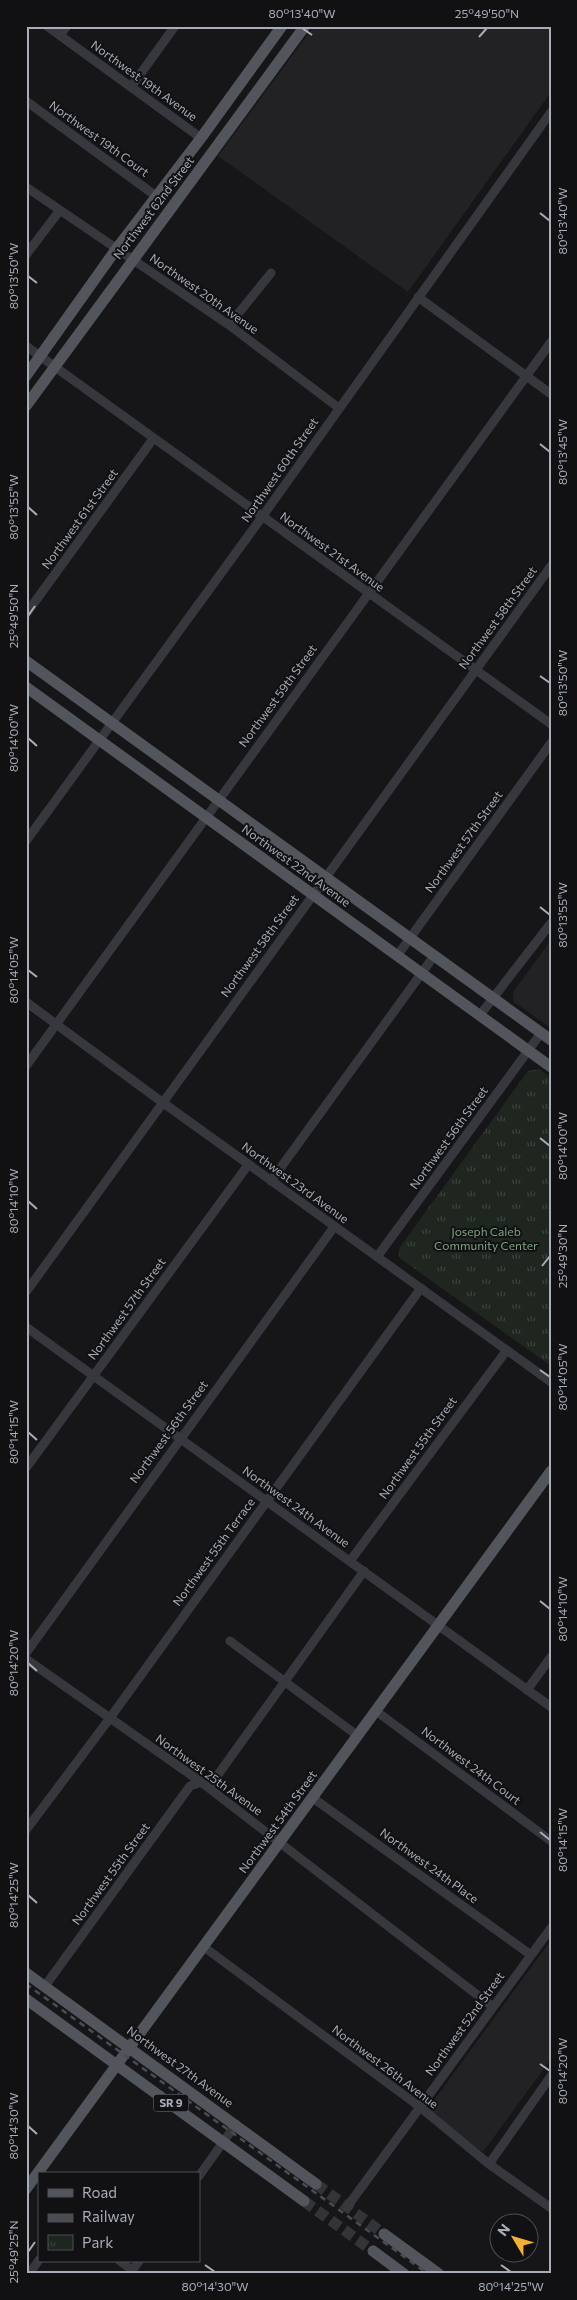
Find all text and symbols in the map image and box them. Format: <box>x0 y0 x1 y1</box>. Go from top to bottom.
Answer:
text: 80°13'40"W <box>269 6 335 20</box>
text: 25°49'50"N <box>455 6 519 20</box>
street label: Northwest 19th Avenue <box>89 37 200 123</box>
street label: Northwest 19th Court <box>47 97 152 179</box>
street label: Northwest 62nd Street <box>110 153 196 262</box>
text: 80°13'40"W <box>555 188 569 254</box>
text: 80°13'50"W <box>6 243 20 309</box>
street label: Northwest 20th Avenue <box>147 250 262 336</box>
street label: Northwest 60th Street <box>238 414 321 524</box>
text: 80°13'45"W <box>555 419 569 485</box>
street label: Northwest 61st Street <box>38 466 120 571</box>
text: 80°13'55"W <box>6 474 20 540</box>
street label: Northwest 21st Avenue <box>278 509 387 594</box>
street label: Northwest 58th Street <box>455 563 539 671</box>
text: 25°49'50"N <box>6 584 20 648</box>
street label: Northwest 59th Street <box>235 641 319 749</box>
text: 80°13'50"W <box>555 650 569 716</box>
text: 80°14'00"W <box>6 704 20 772</box>
street label: Northwest 57th Street <box>422 788 505 895</box>
street label: Northwest 22nd Avenue <box>240 821 353 909</box>
text: 80°13'55"W <box>555 882 569 948</box>
street label: Northwest 58th Street <box>217 891 301 999</box>
text: 80°14'05"W <box>6 937 20 1003</box>
street label: Northwest 56th Street <box>406 1083 490 1191</box>
text: 80°14'00"W <box>555 1112 569 1180</box>
street label: Northwest 23rd Avenue <box>240 1139 352 1226</box>
text: 80°14'10"W <box>6 1168 20 1234</box>
park label: Joseph Caleb Community Center <box>434 1224 538 1252</box>
text: 25°49'30"N <box>555 1224 569 1288</box>
street label: Northwest 57th Street <box>85 1255 168 1362</box>
text: 80°14'05"W <box>555 1344 569 1410</box>
street label: Northwest 56th Street <box>126 1377 210 1485</box>
street label: Northwest 55th Street <box>375 1394 459 1501</box>
text: 80°14'15"W <box>6 1400 20 1464</box>
street label: Northwest 24th Avenue <box>240 1463 353 1550</box>
street label: Northwest 55th Terrace <box>169 1495 257 1608</box>
text: 80°14'10"W <box>555 1576 569 1642</box>
text: 80°14'20"W <box>6 1630 20 1696</box>
street label: Northwest 24th Court <box>419 1723 524 1807</box>
street label: Northwest 25th Avenue <box>153 1731 266 1818</box>
street label: Northwest 54th Street <box>235 1767 319 1875</box>
text: 80°14'15"W <box>555 1808 569 1872</box>
street label: Northwest 55th Street <box>68 1820 152 1927</box>
street label: Northwest 24th Place <box>378 1825 481 1906</box>
text: 80°14'25"W <box>6 1862 20 1928</box>
street label: Northwest 52nd Street <box>422 1969 507 2078</box>
street label: Northwest 26th Avenue <box>330 2022 441 2111</box>
street label: Northwest 27th Avenue <box>125 2023 237 2110</box>
text: 80°14'20"W <box>555 2038 569 2104</box>
text: 80°14'30"W <box>6 2093 20 2159</box>
road number: SR 9 <box>154 2094 188 2112</box>
legend <box>38 2172 200 2262</box>
text: Road <box>82 2183 117 2201</box>
text: Railway <box>82 2207 135 2225</box>
north arrow <box>490 2212 540 2262</box>
text: 25°49'25"N <box>6 2220 20 2284</box>
text: N <box>493 2220 513 2239</box>
text: Park <box>82 2233 113 2251</box>
text: 80°14'30"W <box>182 2279 248 2293</box>
text: 80°14'25"W <box>478 2279 544 2293</box>

